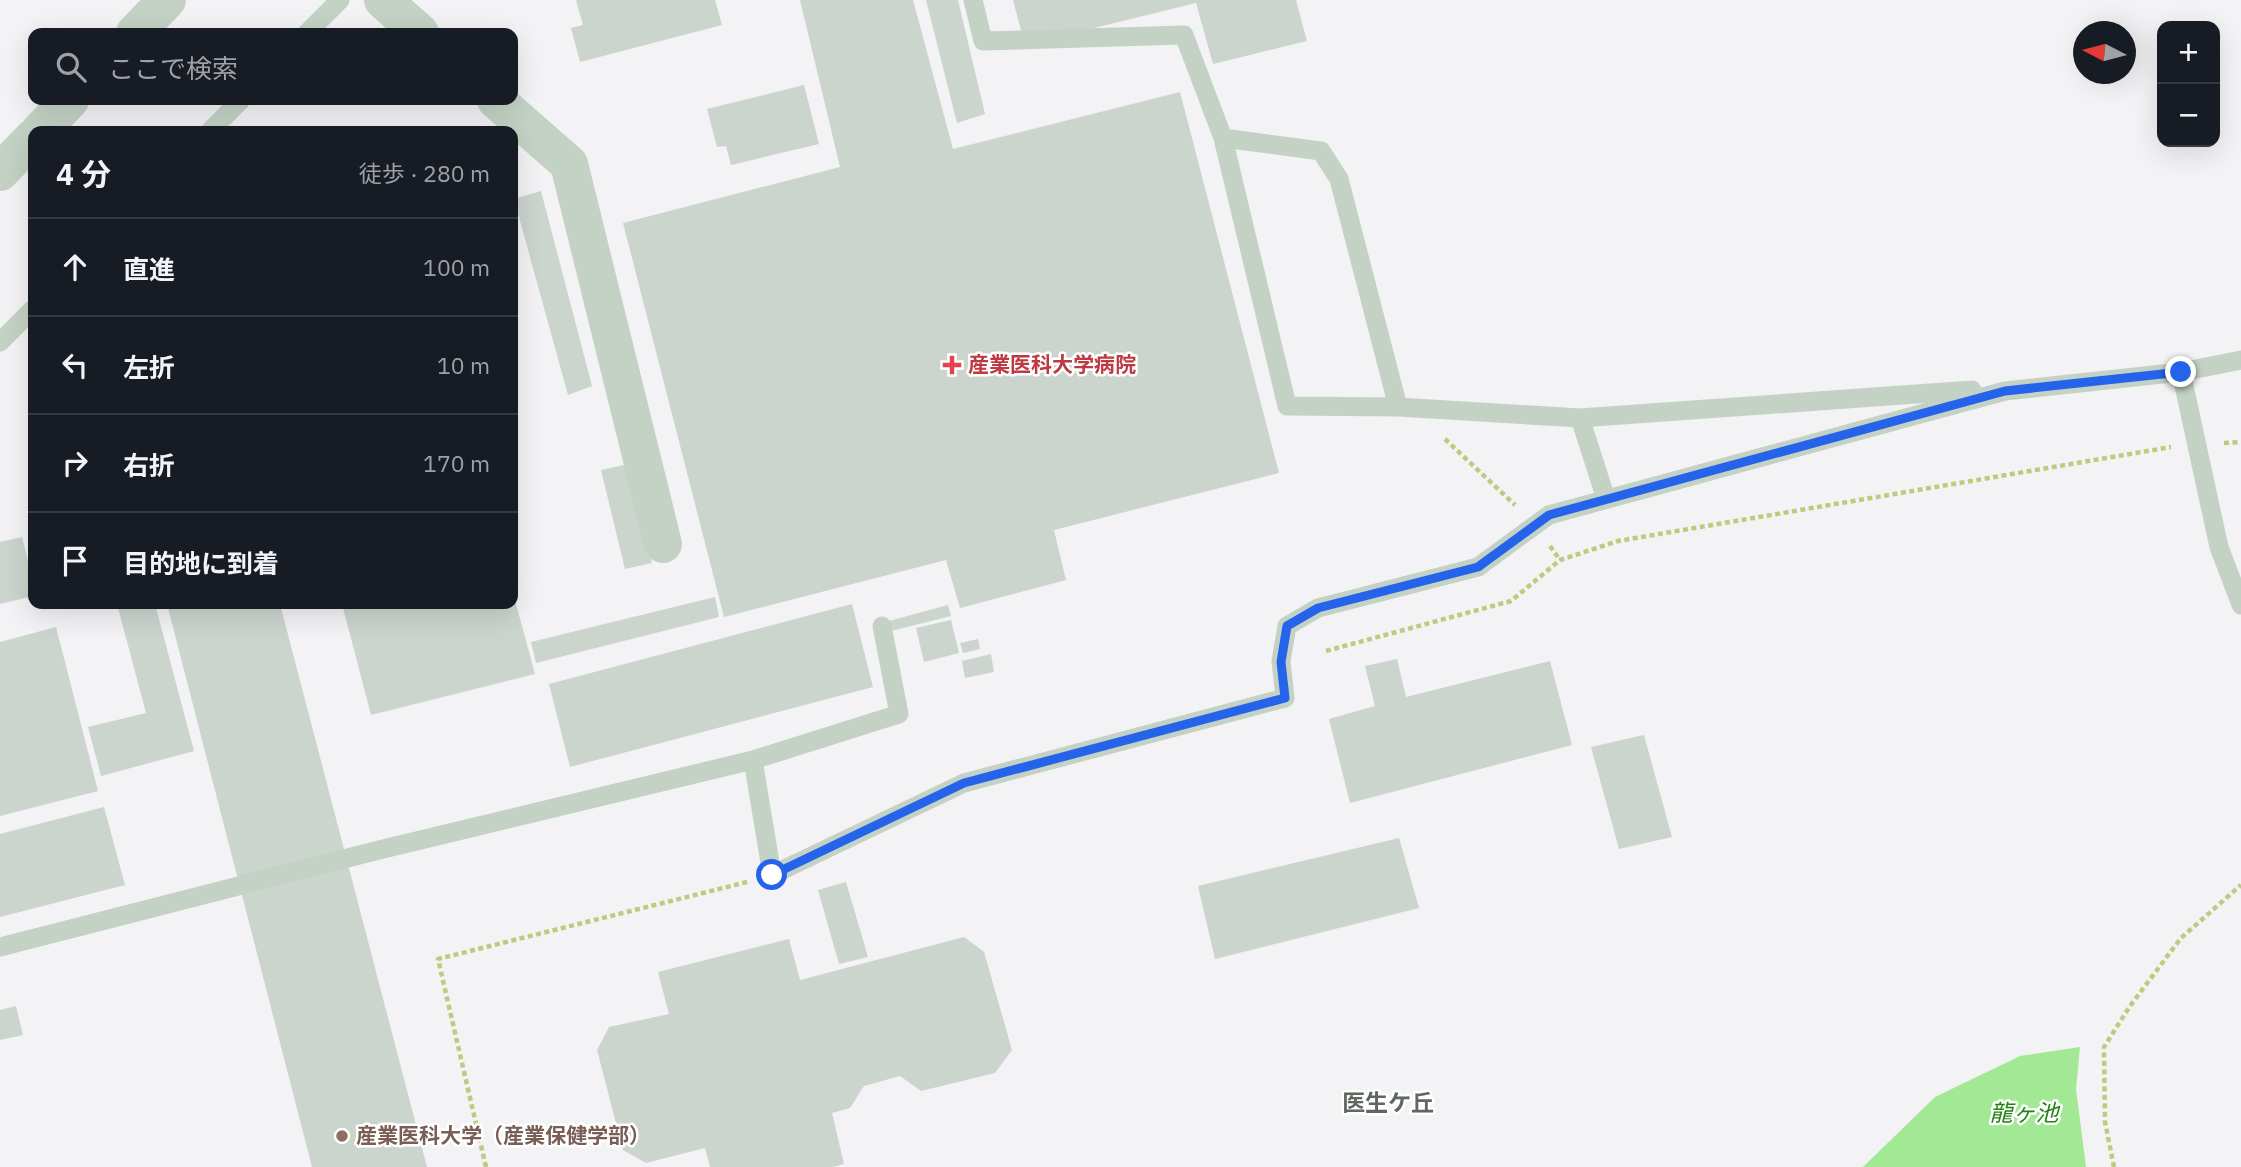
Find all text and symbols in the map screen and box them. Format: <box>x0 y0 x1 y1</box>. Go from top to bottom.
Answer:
north arrow <box>2073 21 2136 84</box>
map controls <box>2157 21 2220 147</box>
button: + <box>2157 21 2220 84</box>
search box <box>28 28 518 105</box>
icon: search <box>52 48 90 86</box>
text: ここで検索 <box>108 51 238 85</box>
button: − <box>2157 84 2220 147</box>
text: 4 分 <box>56 154 111 193</box>
text: 徒歩 · 280 m <box>359 158 490 188</box>
icon: ahead <box>56 248 94 286</box>
text: 直進 <box>123 252 175 286</box>
text: 100 m <box>423 252 490 282</box>
icon: left <box>56 346 94 384</box>
text: 左折 <box>123 350 175 384</box>
text: 10 m <box>437 350 490 380</box>
place label: 産業医科大学病院 <box>968 350 1136 378</box>
marker: 産業医科大学病院 <box>942 355 962 375</box>
route end <box>2165 356 2196 387</box>
icon: right <box>56 444 94 482</box>
text: 右折 <box>123 448 175 482</box>
text: 170 m <box>423 448 490 478</box>
icon: arrive <box>56 542 94 580</box>
text: 目的地に到着 <box>123 546 279 580</box>
route start <box>756 859 787 890</box>
district label: 医生ケ丘 <box>1342 1087 1434 1117</box>
water label: 龍ヶ池 <box>1990 1097 2061 1127</box>
place label: 産業医科大学（産業保健学部） <box>356 1121 650 1149</box>
marker: 産業医科大学（産業保健学部） <box>334 1128 350 1144</box>

